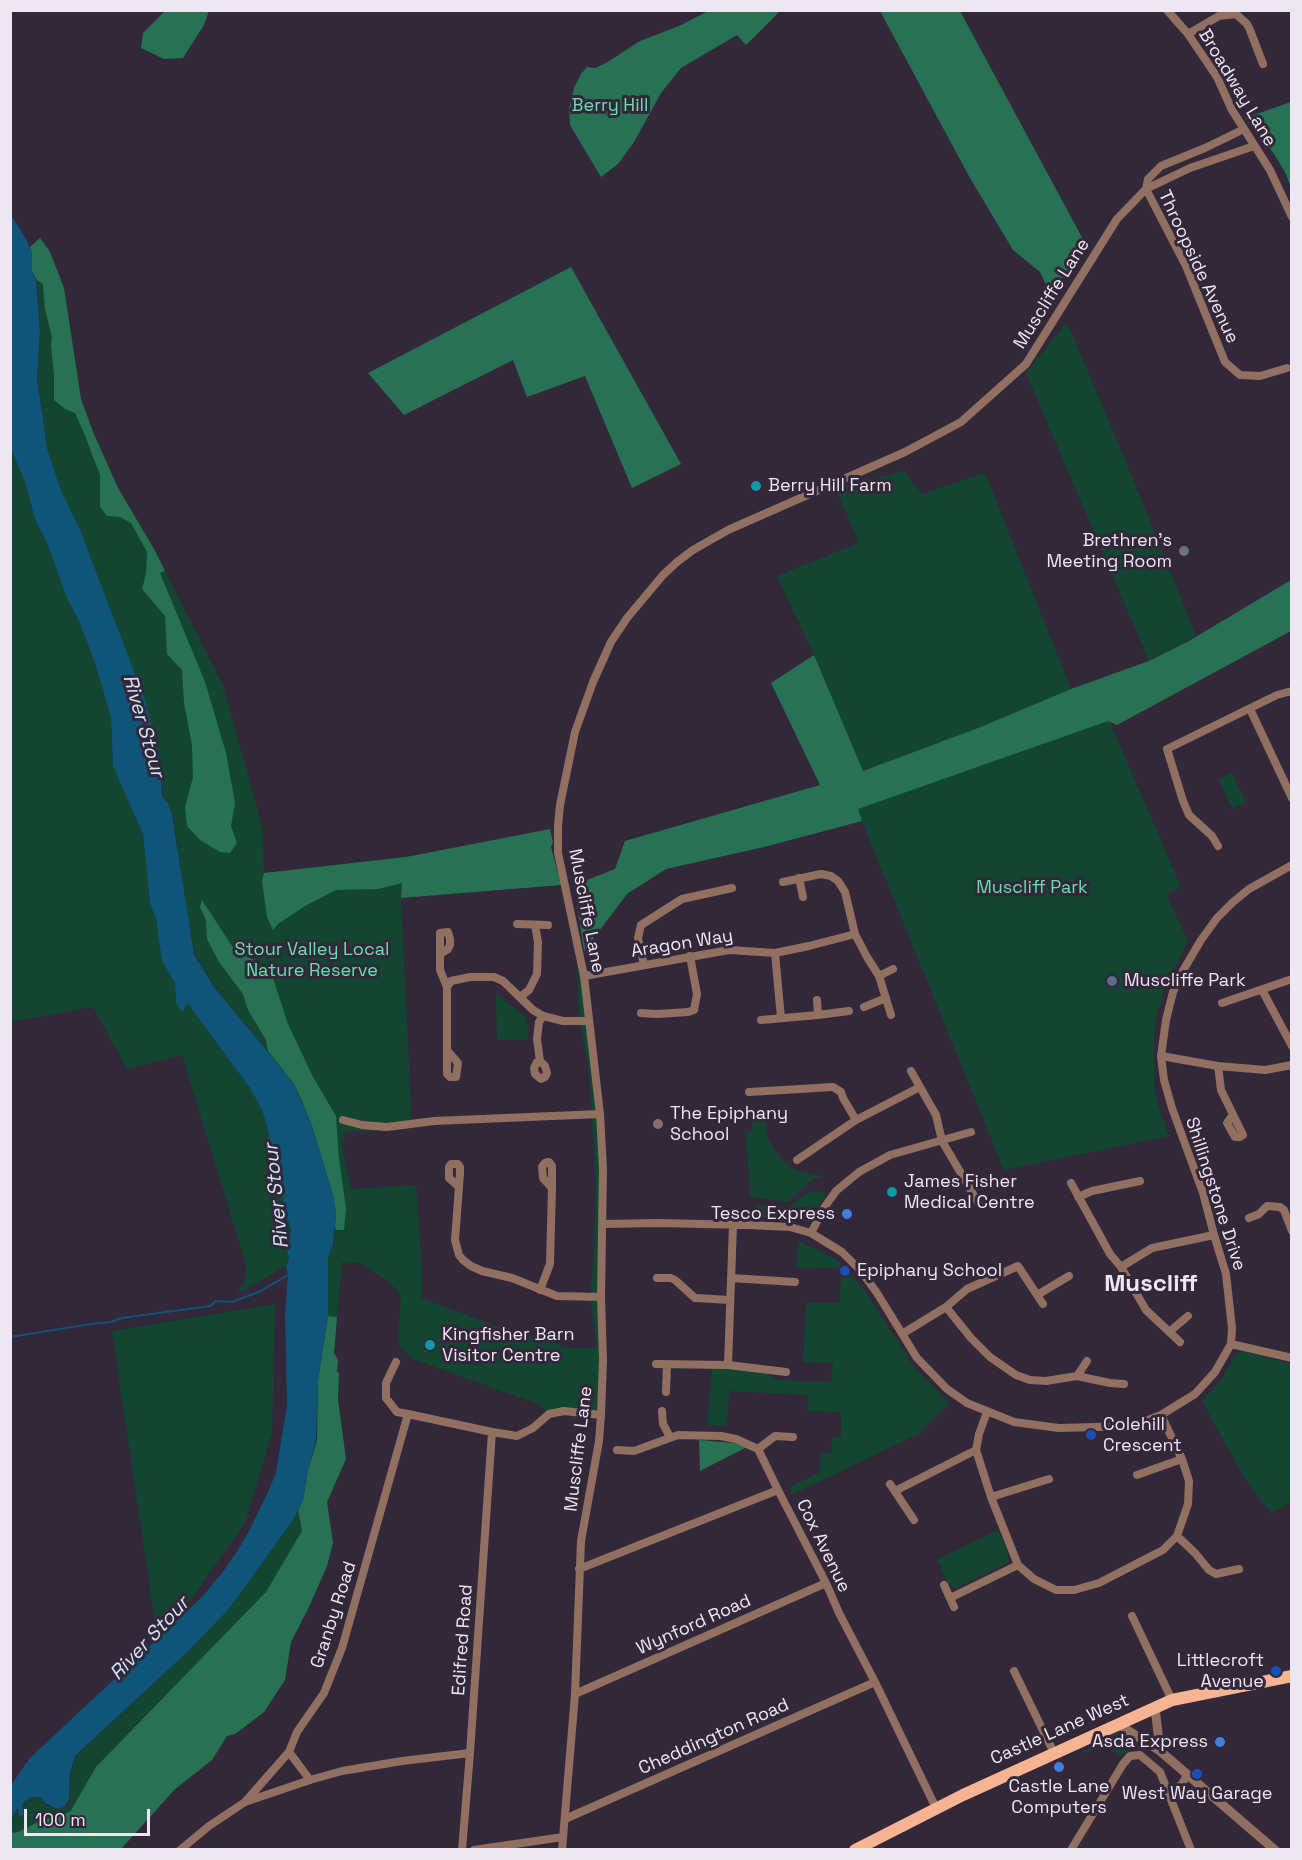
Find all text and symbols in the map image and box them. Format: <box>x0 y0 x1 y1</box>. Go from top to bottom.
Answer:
street label: Broadway Lane <box>1193 25 1281 151</box>
park label: Berry Hill <box>572 95 648 117</box>
street label: Throopside Avenue <box>1153 187 1243 347</box>
street label: Muscliffe Lane <box>1009 235 1095 353</box>
place label: Berry Hill Farm <box>768 475 892 497</box>
marker: Berry Hill Farm <box>749 479 763 493</box>
place label: Brethren's Meeting Room <box>1046 530 1172 572</box>
marker: Brethren's Meeting Room <box>1177 544 1191 558</box>
water label: River Stour <box>117 672 169 780</box>
street label: Muscliffe Lane <box>563 847 609 975</box>
park label: Muscliff Park <box>976 877 1088 899</box>
street label: Aragon Way <box>629 925 735 963</box>
park label: Stour Valley Local Nature Reserve <box>235 939 389 982</box>
place label: Muscliffe Park <box>1124 970 1246 992</box>
marker: Muscliffe Park <box>1105 974 1119 988</box>
place label: The Epiphany School <box>670 1103 788 1146</box>
street label: Shillingstone Drive <box>1180 1115 1250 1273</box>
marker: The Epiphany School <box>651 1117 665 1131</box>
water label: River Stour <box>260 1142 294 1250</box>
place label: James Fisher Medical Centre <box>904 1171 1035 1214</box>
marker: James Fisher Medical Centre <box>885 1185 899 1199</box>
place label: Tesco Express <box>711 1203 835 1225</box>
marker: Tesco Express <box>840 1207 854 1221</box>
place label: Epiphany School <box>857 1260 1002 1282</box>
marker: Epiphany School <box>838 1264 852 1278</box>
district label: Muscliff <box>1104 1270 1198 1298</box>
place label: Kingfisher Barn Visitor Centre <box>442 1324 575 1366</box>
marker: Kingfisher Barn Visitor Centre <box>423 1338 437 1352</box>
street label: Muscliffe Lane <box>561 1385 597 1513</box>
place label: Colehill Crescent <box>1103 1414 1182 1456</box>
marker: Colehill Crescent <box>1084 1428 1098 1442</box>
street label: Cox Avenue <box>791 1496 855 1596</box>
street label: Granby Road <box>307 1559 361 1671</box>
street label: Edifred Road <box>448 1584 478 1696</box>
street label: Wynford Road <box>633 1590 755 1660</box>
water label: River Stour <box>105 1592 195 1686</box>
place label: Littlecroft Avenue <box>1177 1650 1264 1692</box>
marker: Littlecroft Avenue <box>1269 1664 1283 1678</box>
street label: Castle Lane West <box>987 1690 1133 1770</box>
street label: Cheddington Road <box>635 1694 793 1780</box>
place label: Asda Express <box>1092 1731 1208 1753</box>
marker: Asda Express <box>1213 1735 1227 1749</box>
marker: Castle Lane Computers <box>1052 1760 1066 1774</box>
marker: West Way Garage <box>1190 1767 1204 1781</box>
place label: Castle Lane Computers <box>1009 1776 1109 1818</box>
place label: West Way Garage <box>1122 1783 1272 1805</box>
scale bar <box>27 1797 153 1835</box>
text: 100 m <box>35 1808 86 1831</box>

